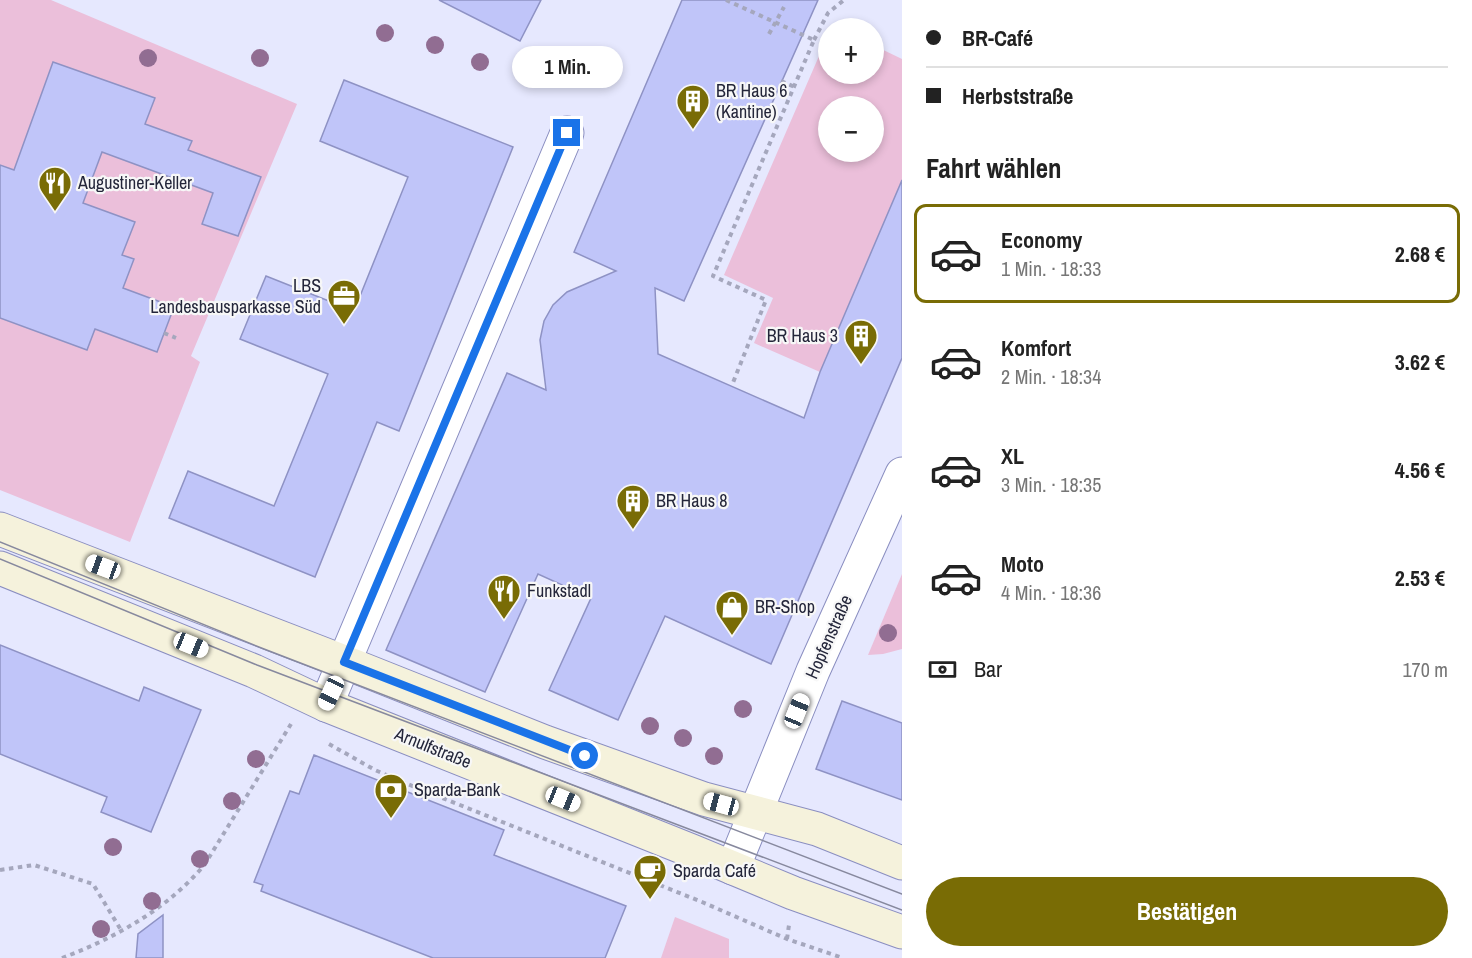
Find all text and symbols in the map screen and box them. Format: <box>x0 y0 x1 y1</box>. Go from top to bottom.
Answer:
map controls <box>818 18 884 162</box>
button: + <box>818 18 884 84</box>
text: BR-Café <box>962 23 1033 53</box>
callout: 1 Min. <box>512 46 622 88</box>
text: 1 Min. <box>544 53 591 80</box>
place label: BR Haus 6 (Kantine) <box>716 78 787 124</box>
text: Herbststraße <box>962 81 1073 111</box>
building icon: BR Haus 6 (Kantine) <box>675 83 711 130</box>
button: − <box>818 96 884 162</box>
route end <box>553 119 580 146</box>
text: Fahrt wählen <box>926 150 1062 186</box>
restaurant icon: Augustiner-Keller <box>37 165 73 212</box>
place label: Augustiner-Keller <box>77 170 192 195</box>
text: Economy <box>1001 225 1082 255</box>
icon: car <box>929 227 983 281</box>
text: 2.68 € <box>1395 239 1445 269</box>
text: 1 Min. · 18:33 <box>1001 255 1101 282</box>
place label: LBS Landesbausparkasse Süd <box>150 273 321 319</box>
office icon: LBS Landesbausparkasse Süd <box>326 278 362 325</box>
building icon: BR Haus 3 <box>843 318 879 365</box>
place label: BR Haus 3 <box>767 323 838 348</box>
text: Komfort <box>1001 333 1071 363</box>
icon: car <box>929 335 983 389</box>
text: 3.62 € <box>1395 347 1445 377</box>
text: 2 Min. · 18:34 <box>1001 363 1101 390</box>
text: XL <box>1001 441 1024 471</box>
icon: car <box>929 443 983 497</box>
text: 4.56 € <box>1395 455 1445 485</box>
text: 3 Min. · 18:35 <box>1001 471 1101 498</box>
building icon: BR Haus 8 <box>615 483 651 530</box>
place label: BR Haus 8 <box>656 488 727 513</box>
text: Moto <box>1001 549 1044 579</box>
icon: car <box>929 551 983 605</box>
car <box>83 552 123 582</box>
text: 2.53 € <box>1395 563 1445 593</box>
restaurant icon: Funkstadl <box>486 573 522 620</box>
place label: Funkstadl <box>527 578 591 603</box>
text: 4 Min. · 18:36 <box>1001 579 1101 606</box>
shop icon: BR-Shop <box>714 589 750 636</box>
street label: Hopfenstraße <box>799 591 858 683</box>
place label: BR-Shop <box>755 594 815 619</box>
car <box>171 630 211 660</box>
icon: cash <box>926 653 959 686</box>
text: Bar <box>974 654 1002 684</box>
text: 170 m <box>1402 656 1448 683</box>
car <box>315 673 347 713</box>
car <box>782 691 812 731</box>
street label: Arnulfstraße <box>390 721 475 774</box>
route start <box>571 742 598 769</box>
bank icon: Sparda-Bank <box>373 772 409 819</box>
place label: Sparda-Bank <box>414 777 501 802</box>
car <box>543 784 583 814</box>
car <box>701 791 741 817</box>
cafe icon: Sparda Café <box>632 853 668 900</box>
place label: Sparda Café <box>673 858 756 883</box>
button: Bestätigen <box>926 877 1448 946</box>

